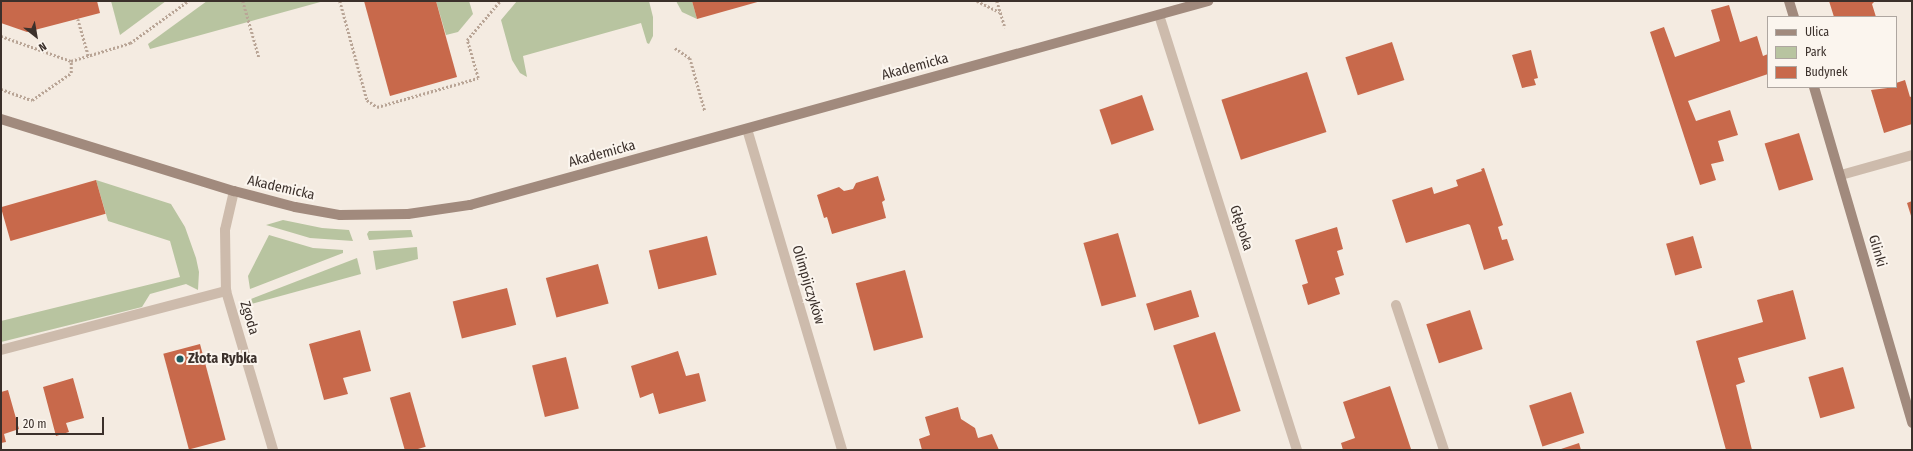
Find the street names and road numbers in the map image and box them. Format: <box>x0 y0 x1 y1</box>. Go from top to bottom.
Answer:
street label: Akademicka <box>880 50 950 84</box>
street label: Akademicka <box>567 137 637 171</box>
street label: Akademicka <box>246 172 316 204</box>
street label: Głęboka <box>1226 203 1256 253</box>
street label: Glinki <box>1864 233 1890 269</box>
street label: Olimpijczyków <box>788 243 828 327</box>
street label: Zgoda <box>236 299 262 337</box>

